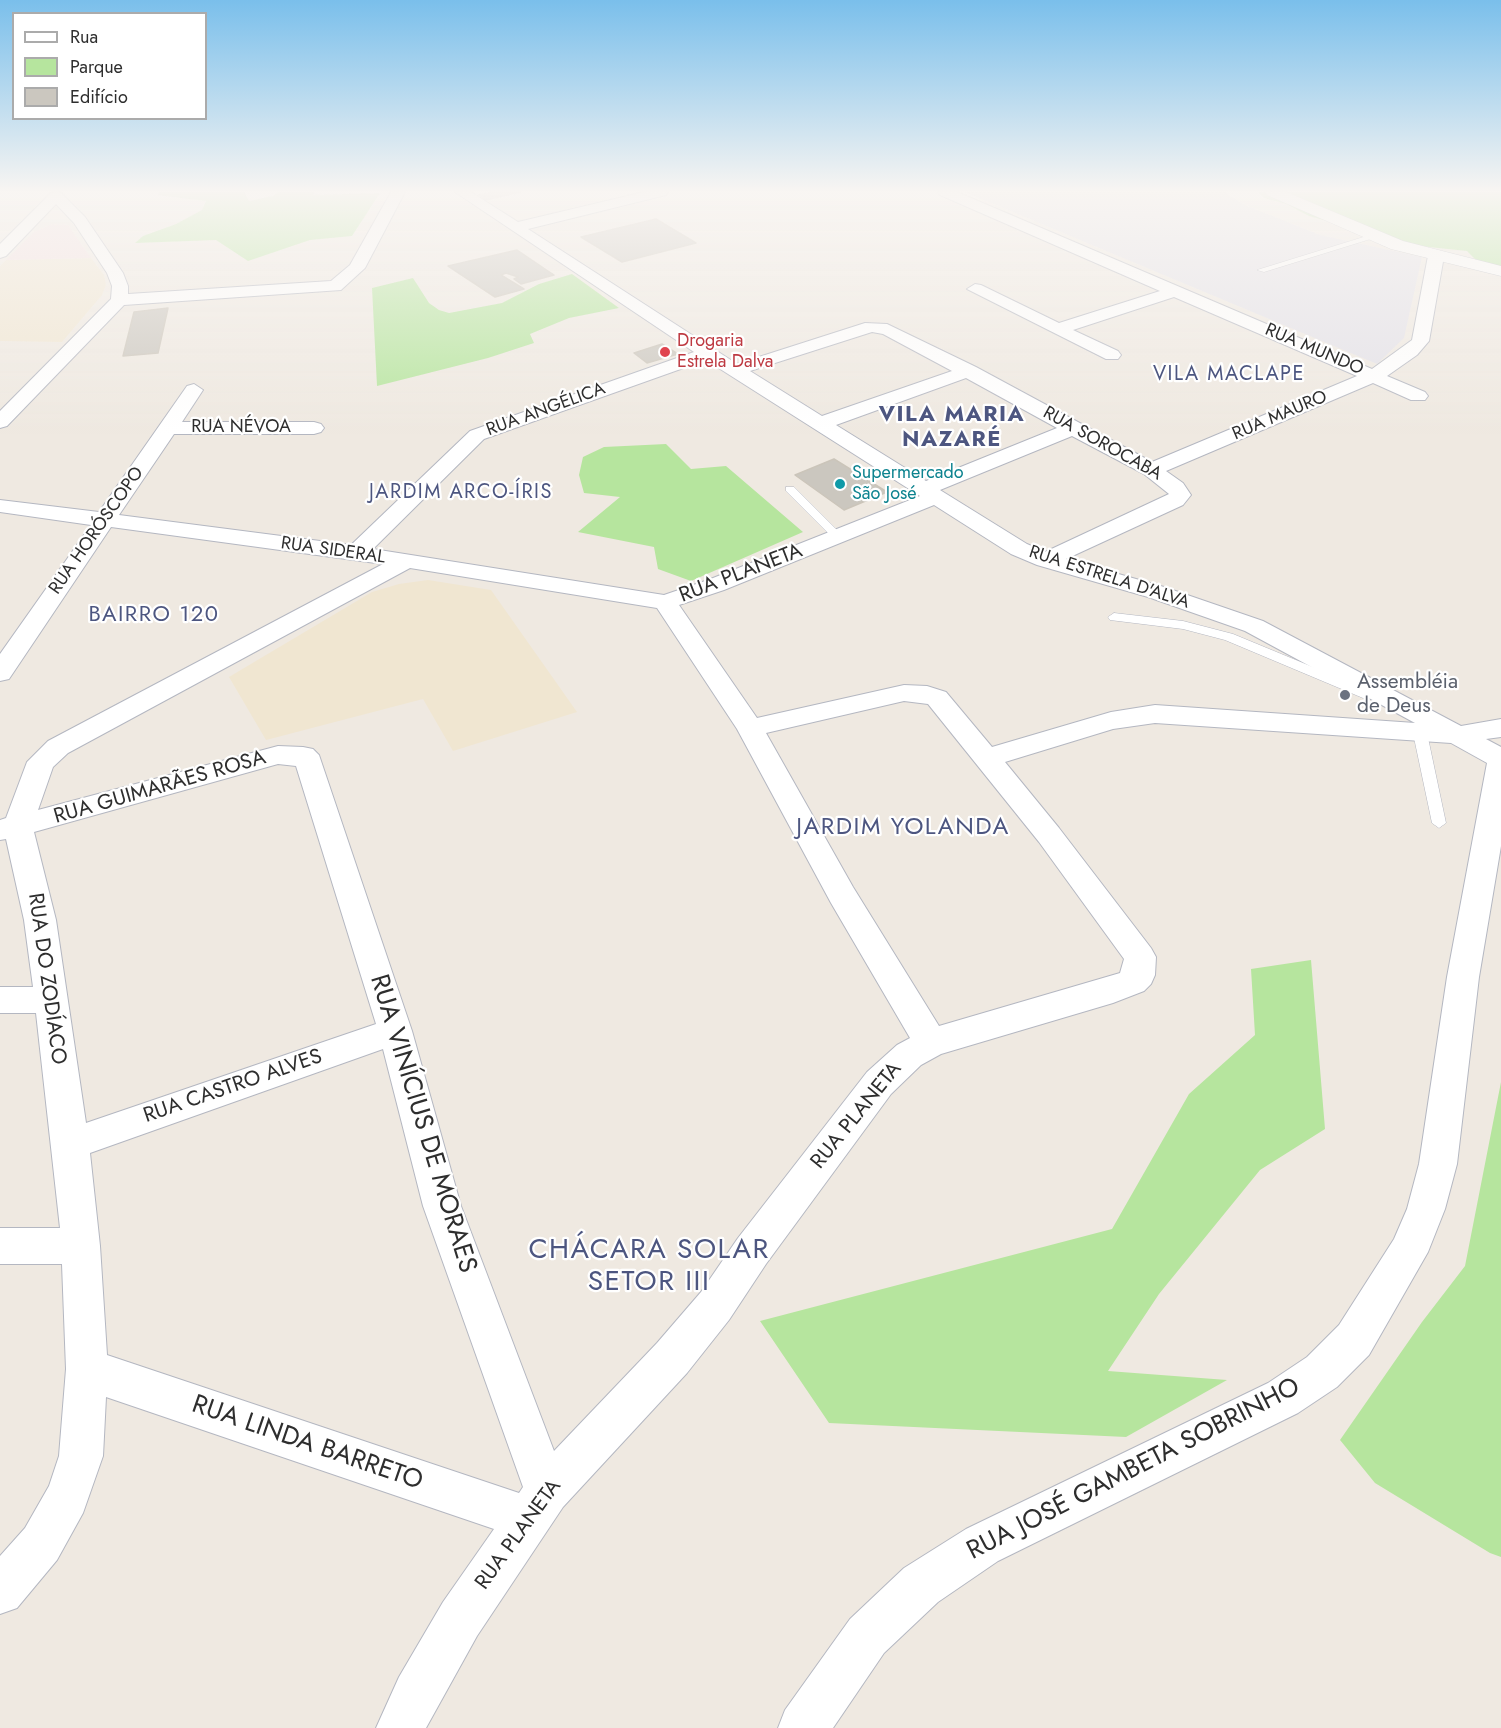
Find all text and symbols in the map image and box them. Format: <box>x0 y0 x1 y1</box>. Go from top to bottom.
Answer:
legend <box>12 12 207 120</box>
text: Rua <box>70 24 98 50</box>
text: Parque <box>70 54 123 80</box>
text: Edifício <box>70 84 128 110</box>
street label: RUA MUNDO <box>1262 320 1366 380</box>
place label: Drogaria Estrela Dalva <box>677 331 773 374</box>
marker: Drogaria Estrela Dalva <box>658 345 672 359</box>
district label: VILA MACLAPE <box>1153 363 1305 387</box>
street label: RUA ANGÉLICA <box>484 379 608 441</box>
street label: RUA MAURO <box>1229 386 1331 446</box>
street label: RUA SOROCABA <box>1039 402 1165 486</box>
district label: VILA MARIA NAZARÉ <box>879 403 1025 454</box>
street label: RUA NÉVOA <box>191 417 291 439</box>
street label: RUA HORÓSCOPO <box>45 463 149 599</box>
place label: Supermercado São José <box>852 463 964 506</box>
marker: Supermercado São José <box>833 477 847 491</box>
district label: JARDIM ARCO-ÍRIS <box>369 481 553 505</box>
street label: RUA SIDERAL <box>279 533 387 569</box>
street label: RUA PLANETA <box>676 539 806 609</box>
street label: RUA ESTRELA D'ALVA <box>1026 542 1192 614</box>
district label: BAIRRO 120 <box>88 603 220 629</box>
place label: Assembléia de Deus <box>1357 670 1458 720</box>
marker: Assembléia de Deus <box>1338 688 1352 702</box>
street label: RUA GUIMARÃES ROSA <box>51 746 269 830</box>
district label: JARDIM YOLANDA <box>796 814 1010 842</box>
street label: RUA DO ZODÍACO <box>21 892 71 1066</box>
street label: RUA VINÍCIUS DE MORAES <box>362 971 482 1277</box>
street label: RUA CASTRO ALVES <box>140 1045 326 1129</box>
street label: RUA PLANETA <box>806 1058 908 1174</box>
district label: CHÁCARA SOLAR SETOR III <box>528 1234 770 1300</box>
street label: RUA JOSÉ GAMBETA SOBRINHO <box>962 1372 1306 1568</box>
street label: RUA LINDA BARRETO <box>188 1390 426 1498</box>
street label: RUA PLANETA <box>471 1475 567 1595</box>

